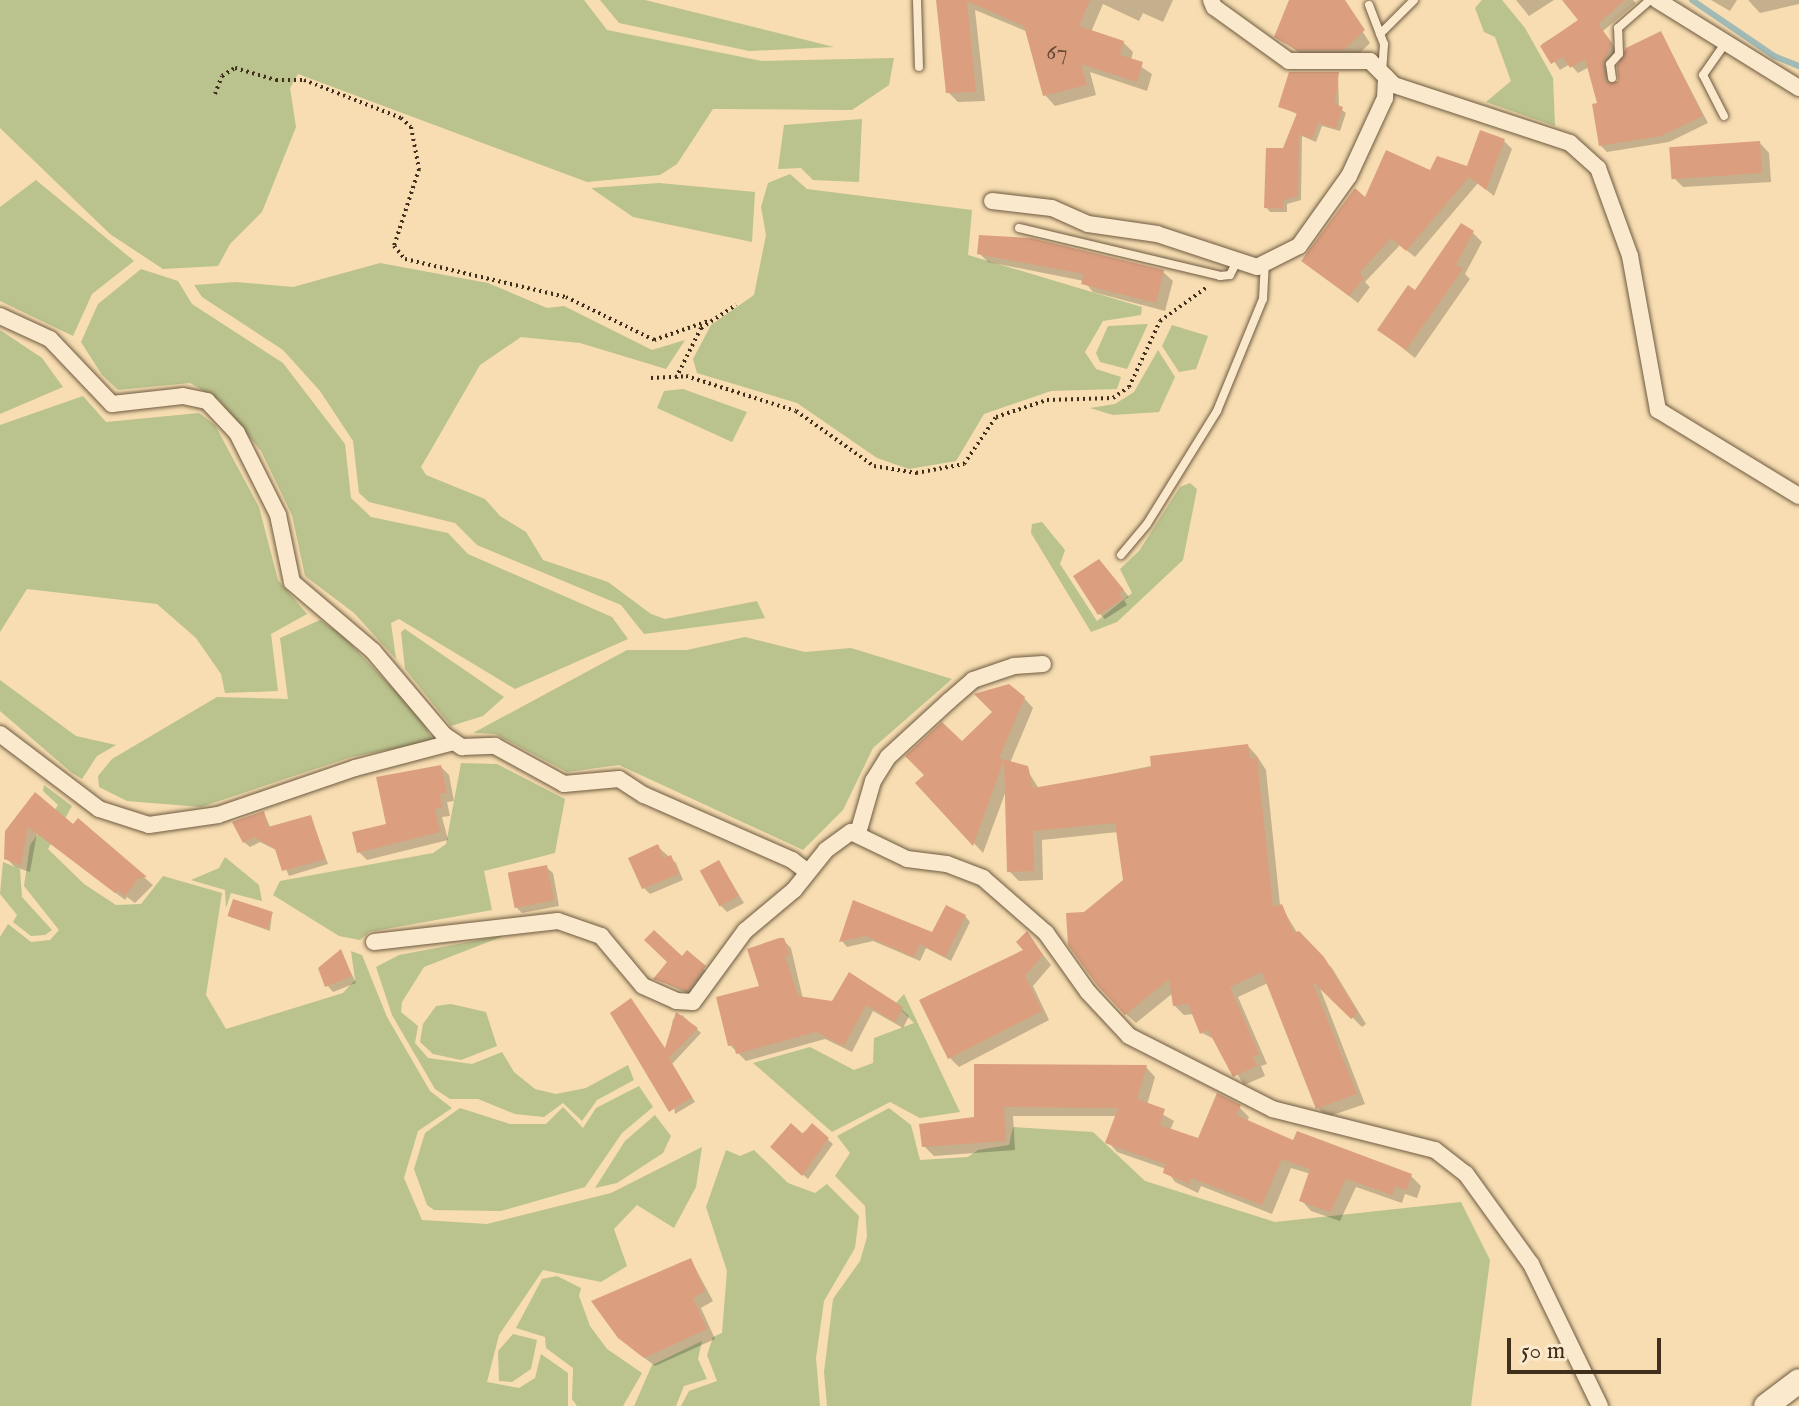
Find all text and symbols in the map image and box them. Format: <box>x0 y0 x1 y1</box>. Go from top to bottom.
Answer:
house number: 67 <box>1046 39 1068 67</box>
scale bar <box>1511 1322 1665 1372</box>
text: 50 m <box>1521 1336 1565 1367</box>

